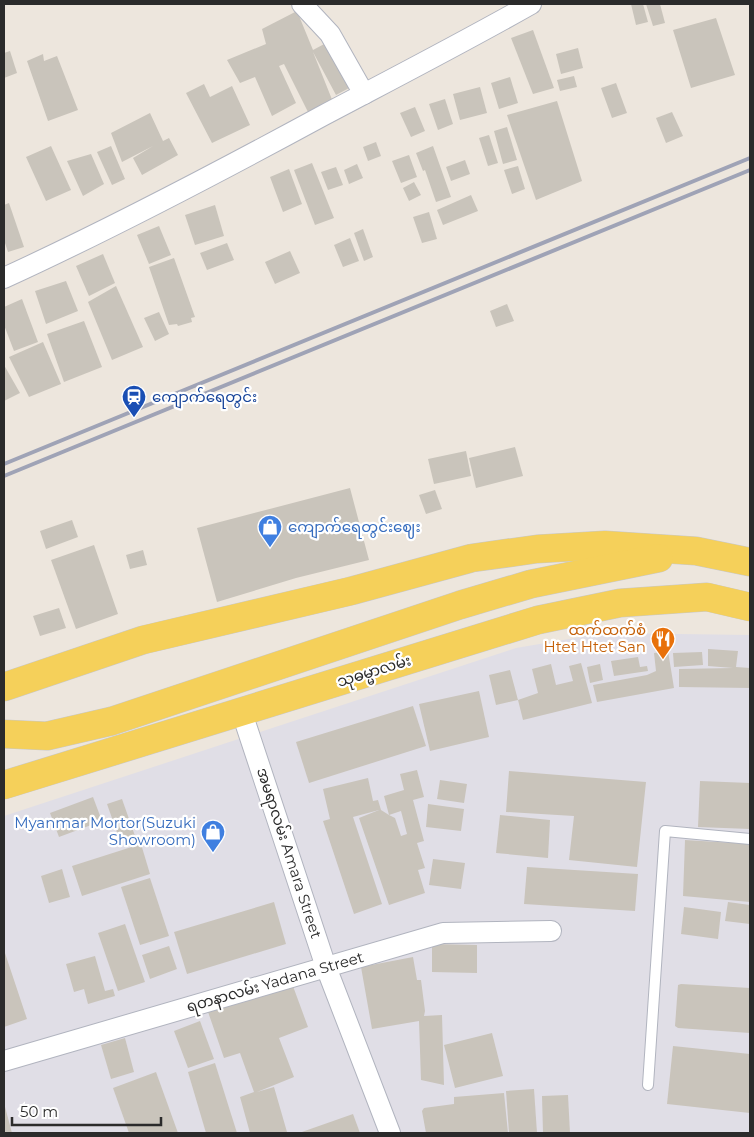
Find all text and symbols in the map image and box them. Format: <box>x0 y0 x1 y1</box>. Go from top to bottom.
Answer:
station icon: ကျောက်ရေတွင်း <box>121 384 147 418</box>
place label: ကျောက်ရေတွင်း <box>152 387 257 409</box>
shop icon: ကျောက်ရေတွင်းဈေး <box>257 514 283 548</box>
place label: ကျောက်ရေတွင်းဈေး <box>288 517 421 539</box>
place label: ထက်ထက်စံ Htet Htet San <box>544 620 646 656</box>
restaurant icon: ထက်ထက်စံ Htet Htet San <box>650 626 676 660</box>
street label: သုဓမ္မာလမ်း <box>335 650 414 694</box>
street label: အမရာလမ်း Amara Street <box>250 765 326 942</box>
place label: Myanmar Mortor(Suzuki Showroom) <box>14 813 196 849</box>
shop icon: Myanmar Mortor(Suzuki Showroom) <box>200 819 226 853</box>
street label: ရတနာလမ်း Yadana Street <box>184 947 366 1019</box>
scale bar <box>12 1094 161 1126</box>
text: 50 m <box>20 1102 58 1121</box>

